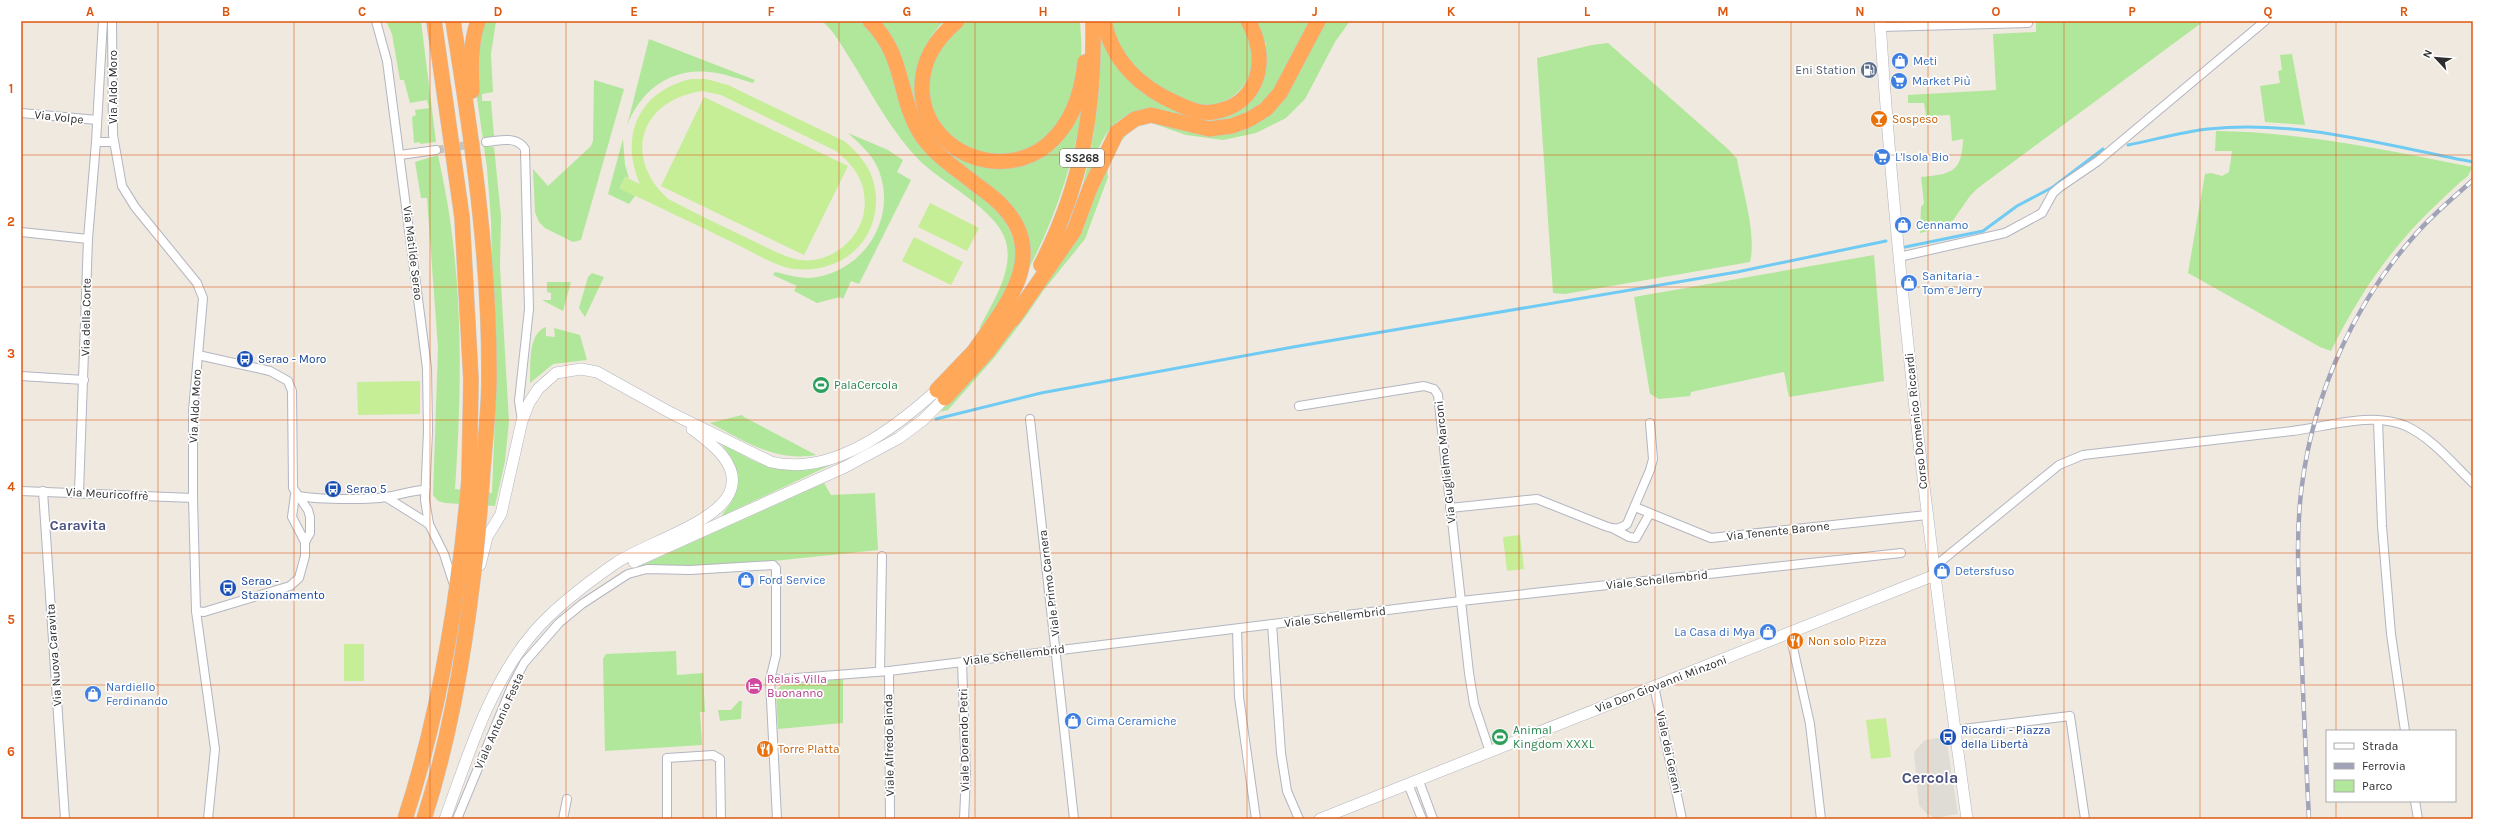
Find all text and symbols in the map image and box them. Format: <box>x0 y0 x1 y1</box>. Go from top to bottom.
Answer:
text: A <box>86 4 94 19</box>
text: B <box>222 4 230 19</box>
text: C <box>358 4 366 19</box>
text: D <box>494 4 503 19</box>
text: E <box>630 4 638 19</box>
text: F <box>767 4 775 19</box>
text: G <box>903 4 911 19</box>
text: H <box>1038 4 1048 19</box>
text: I <box>1177 4 1181 19</box>
text: J <box>1312 4 1318 19</box>
text: K <box>1447 4 1456 19</box>
text: L <box>1584 4 1591 19</box>
text: M <box>1717 4 1729 19</box>
text: N <box>1855 4 1865 19</box>
text: O <box>1992 4 2001 19</box>
text: P <box>2128 4 2136 19</box>
text: Q <box>2264 4 2273 19</box>
text: R <box>2400 4 2408 19</box>
north arrow <box>2416 38 2456 78</box>
text: N <box>2420 47 2435 60</box>
street label: Via Aldo Moro <box>106 50 120 124</box>
shop icon: Meti <box>1890 51 1910 71</box>
place label: Meti <box>1913 54 1937 68</box>
fuel station icon: Eni Station <box>1859 60 1879 80</box>
place label: Eni Station <box>1795 63 1856 77</box>
supermarket icon: Market Più <box>1889 71 1909 91</box>
place label: Market Più <box>1912 74 1971 88</box>
text: 1 <box>9 81 13 96</box>
street label: Via Volpe <box>34 107 84 127</box>
bar icon: Sospeso <box>1869 109 1889 129</box>
place label: Sospeso <box>1892 112 1938 126</box>
supermarket icon: L'Isola Bio <box>1872 147 1892 167</box>
road number: SS268 <box>1060 149 1104 167</box>
place label: L'Isola Bio <box>1895 150 1949 164</box>
street label: Via Matilde Serao <box>400 205 426 301</box>
text: 2 <box>7 214 15 229</box>
shop icon: Cennamo <box>1893 215 1913 235</box>
place label: Cennamo <box>1916 218 1968 232</box>
place label: Sanitaria - Tom e Jerry <box>1922 269 1982 297</box>
shop icon: Sanitaria - Tom e Jerry <box>1899 273 1919 293</box>
street label: Via della Corte <box>78 278 94 356</box>
text: 3 <box>7 346 15 361</box>
bus stop icon: Serao - Moro <box>235 349 255 369</box>
place label: Serao - Moro <box>258 352 326 366</box>
street label: Corso Domenico Riccardi <box>1902 352 1930 490</box>
street label: Via Aldo Moro <box>186 369 204 443</box>
sports icon: PalaCercola <box>811 375 831 395</box>
place label: PalaCercola <box>834 378 898 392</box>
street label: Via Guglielmo Marconi <box>1432 400 1458 524</box>
text: 4 <box>7 479 15 494</box>
bus stop icon: Serao 5 <box>323 479 343 499</box>
place label: Serao 5 <box>346 482 387 496</box>
street label: Via Meuricoffrè <box>65 485 149 503</box>
district label: Caravita <box>50 517 106 534</box>
street label: Via Tenente Barone <box>1726 519 1830 543</box>
street label: Viale Primo Carnera <box>1036 529 1062 637</box>
shop icon: Detersfuso <box>1932 561 1952 581</box>
place label: Detersfuso <box>1955 564 2014 578</box>
street label: Viale Schellembrid <box>1605 568 1709 592</box>
shop icon: Ford Service <box>736 570 756 590</box>
place label: Ford Service <box>759 573 826 587</box>
place label: Serao - Stazionamento <box>241 574 325 602</box>
bus stop icon: Serao - Stazionamento <box>218 578 238 598</box>
street label: Via Nuova Caravita <box>43 603 65 707</box>
street label: Viale Schellembrid <box>1283 604 1387 630</box>
text: 5 <box>7 612 15 627</box>
shop icon: La Casa di Mya <box>1758 622 1778 642</box>
place label: La Casa di Mya <box>1674 625 1755 639</box>
restaurant icon: Non solo Pizza <box>1785 631 1805 651</box>
place label: Non solo Pizza <box>1808 634 1887 648</box>
street label: Viale Schellembrid <box>962 642 1066 668</box>
street label: Via Don Giovanni Minzoni <box>1593 652 1729 716</box>
street label: Viale Antonio Festa <box>471 671 527 771</box>
place label: Relais Villa Buonanno <box>767 672 827 700</box>
hotel icon: Relais Villa Buonanno <box>744 676 764 696</box>
place label: Nardiello Ferdinando <box>106 680 168 708</box>
shop icon: Nardiello Ferdinando <box>83 684 103 704</box>
street label: Viale Dorando Petri <box>956 688 972 792</box>
street label: Viale Alfredo Binda <box>881 694 897 796</box>
street label: Viale dei Gerani <box>1653 709 1685 795</box>
shop icon: Cima Ceramiche <box>1063 711 1083 731</box>
place label: Cima Ceramiche <box>1086 714 1176 728</box>
place label: Animal Kingdom XXXL <box>1513 723 1595 751</box>
place label: Riccardi - Piazza della Libertà <box>1961 723 2051 751</box>
sports icon: Animal Kingdom XXXL <box>1490 727 1510 747</box>
bus stop icon: Riccardi - Piazza della Libertà <box>1938 727 1958 747</box>
legend <box>2326 730 2456 802</box>
restaurant icon: Torre Platta <box>755 739 775 759</box>
text: Strada <box>2362 739 2398 753</box>
place label: Torre Platta <box>778 742 840 756</box>
text: 6 <box>7 744 15 759</box>
text: Ferrovia <box>2362 759 2406 773</box>
district label: Cercola <box>1902 768 1958 787</box>
text: Parco <box>2362 779 2392 793</box>

